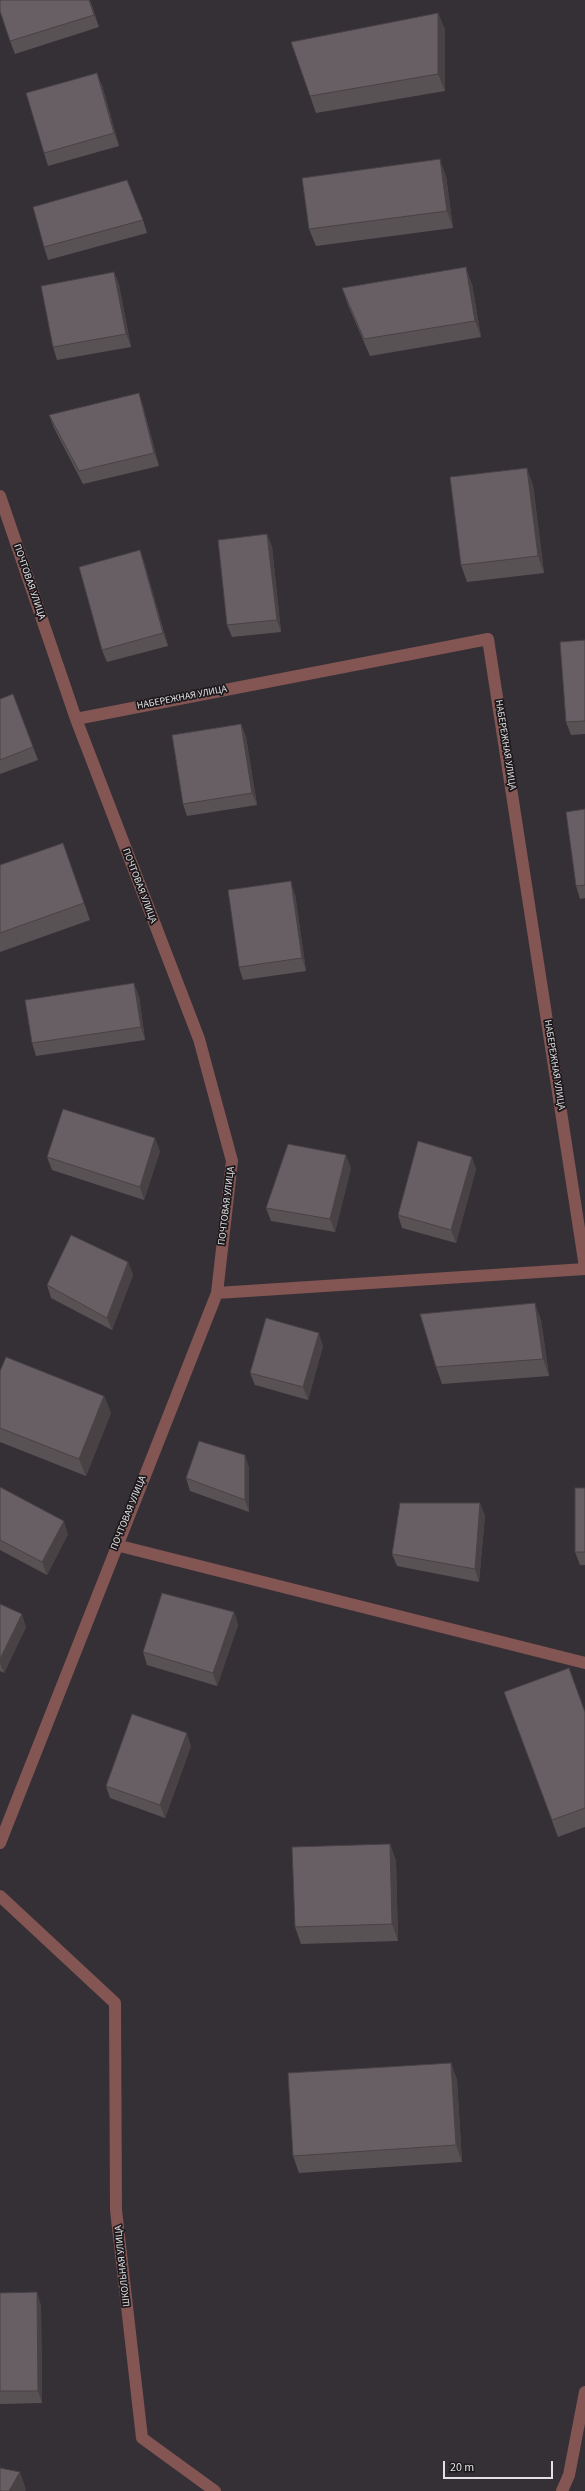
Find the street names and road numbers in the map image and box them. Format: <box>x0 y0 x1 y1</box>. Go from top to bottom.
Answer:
street label: ПОЧТОВАЯ УЛИЦА <box>10 543 48 621</box>
street label: НАБЕРЕЖНАЯ УЛИЦА <box>136 683 228 713</box>
street label: НАБЕРЕЖНАЯ УЛИЦА <box>492 699 518 791</box>
street label: ПОЧТОВАЯ УЛИЦА <box>119 847 159 925</box>
street label: НАБЕРЕЖНАЯ УЛИЦА <box>541 1019 567 1111</box>
street label: ПОЧТОВАЯ УЛИЦА <box>216 1166 238 1246</box>
street label: ПОЧТОВАЯ УЛИЦА <box>109 1474 149 1552</box>
street label: ШКОЛЬНАЯ УЛИЦА <box>113 2225 133 2307</box>

